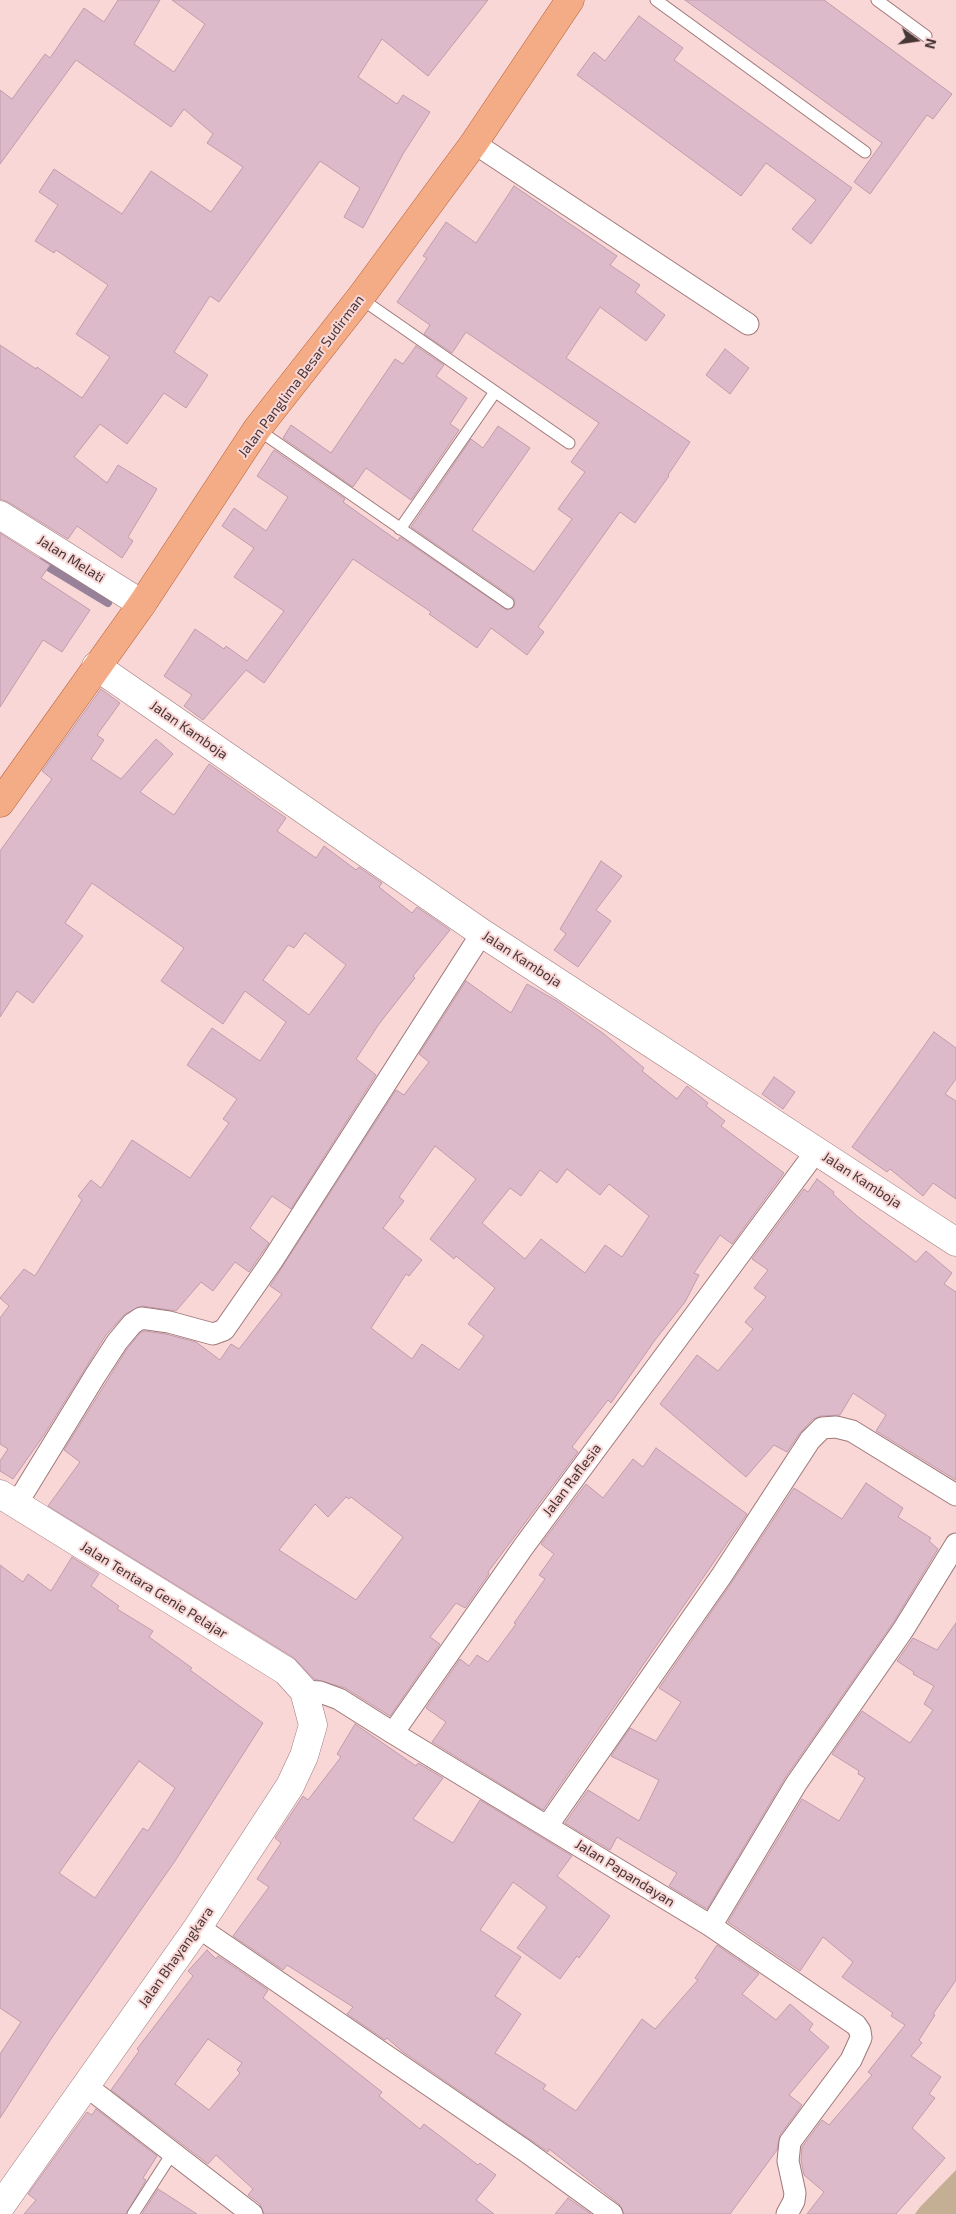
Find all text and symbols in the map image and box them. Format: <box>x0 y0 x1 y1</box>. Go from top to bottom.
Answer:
north arrow <box>891 15 941 65</box>
text: N <box>922 37 941 51</box>
street label: Jalan Panglima Besar Sudirman <box>234 292 368 460</box>
street label: Jalan Melati <box>34 532 108 586</box>
street label: Jalan Kamboja <box>147 697 231 763</box>
street label: Jalan Kamboja <box>479 927 565 991</box>
street label: Jalan Kamboja <box>819 1148 905 1212</box>
street label: Jalan Raflesia <box>539 1440 605 1520</box>
street label: Jalan Tentara Genie Pelajar <box>77 1538 231 1642</box>
street label: Jalan Papandayan <box>572 1836 678 1910</box>
street label: Jalan Bhayangkara <box>135 1903 217 2011</box>

